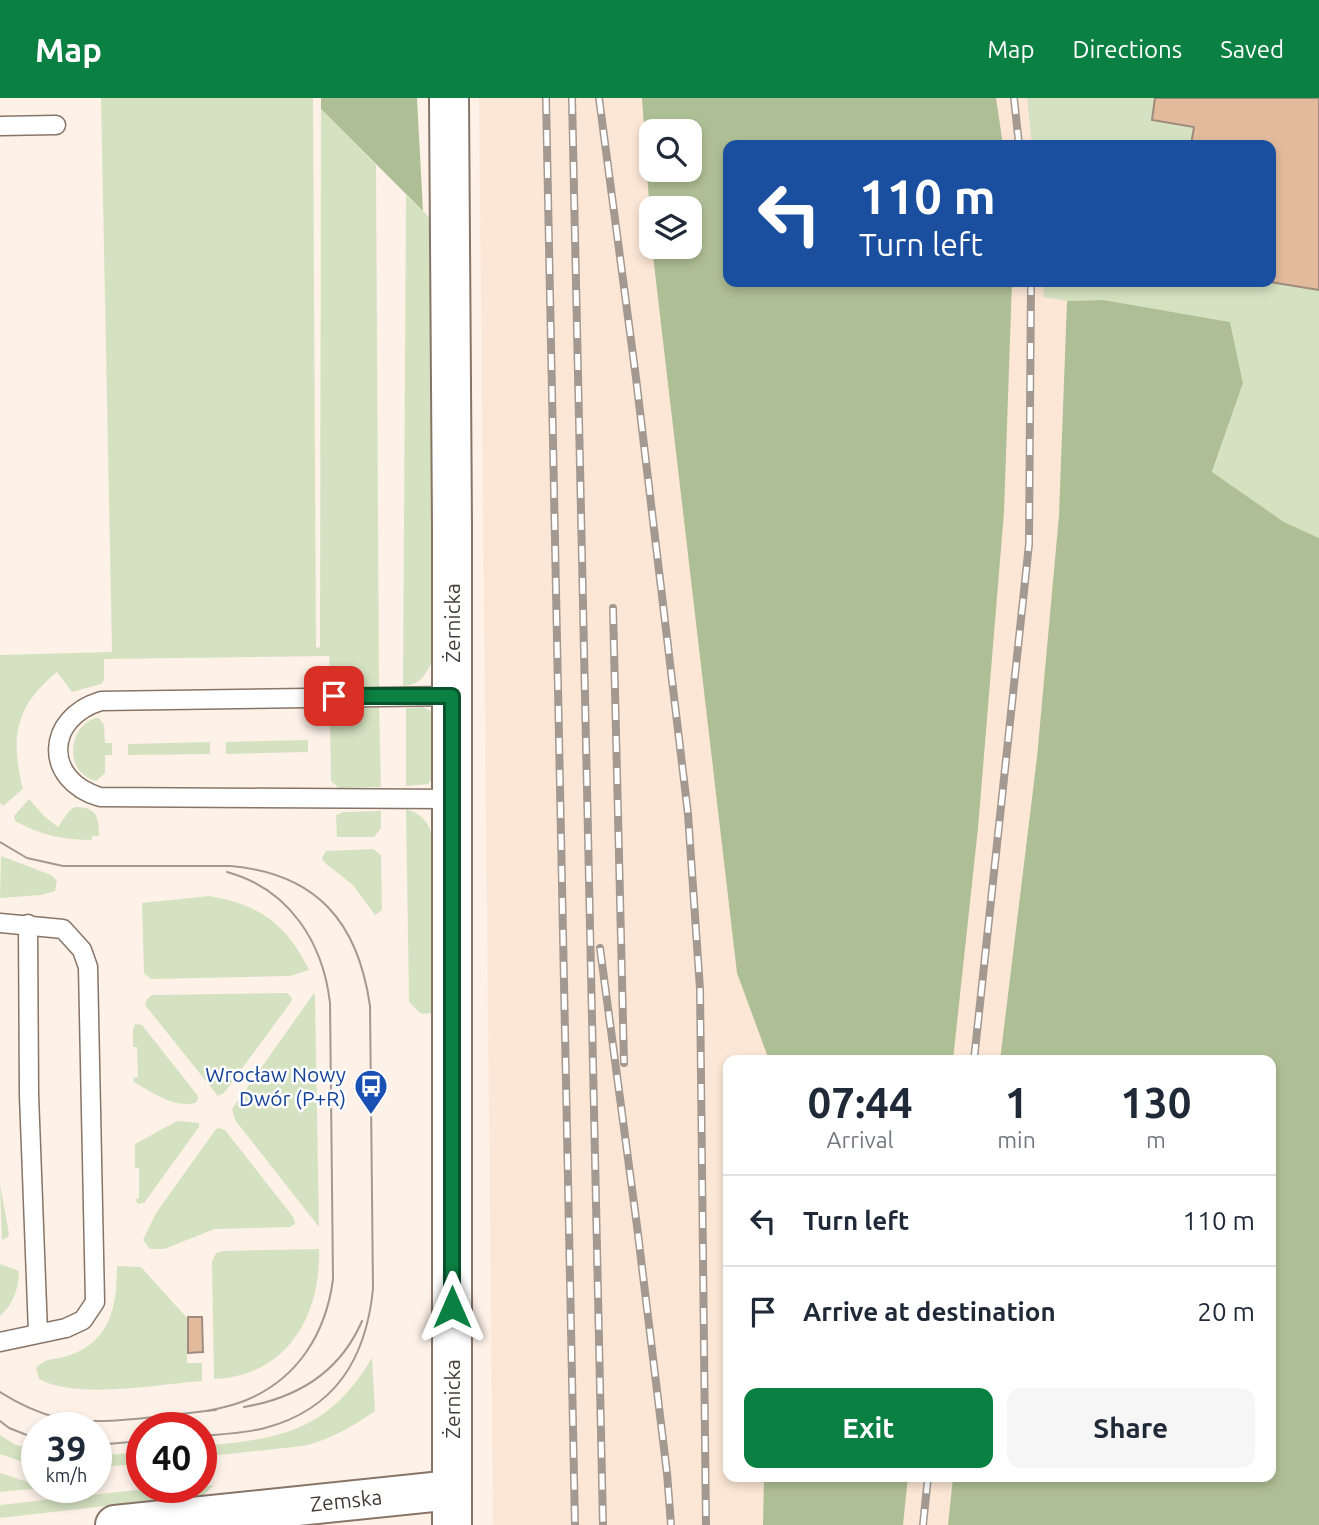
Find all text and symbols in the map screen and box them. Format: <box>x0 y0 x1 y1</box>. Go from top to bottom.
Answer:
text: Map <box>35 31 102 68</box>
text: Map <box>987 36 1034 63</box>
text: Directions <box>1072 36 1182 63</box>
text: Saved <box>1220 36 1284 63</box>
map controls <box>639 119 702 259</box>
button: search <box>639 119 702 182</box>
icon: left <box>744 168 835 259</box>
text: 110 m <box>859 168 996 223</box>
button: layers <box>639 196 702 259</box>
text: Turn left <box>859 226 983 262</box>
street label: Żernicka <box>440 583 464 663</box>
pin <box>304 666 364 726</box>
icon: arrive <box>315 677 353 715</box>
place label: Wrocław Nowy Dwór (P+R) <box>205 1062 346 1110</box>
bus stop icon: Wrocław Nowy Dwór (P+R) <box>352 1067 390 1116</box>
text: 07:44 <box>808 1079 913 1126</box>
text: 1 <box>1005 1079 1028 1126</box>
text: 130 <box>1120 1079 1191 1126</box>
text: Arrival <box>827 1127 894 1152</box>
text: min <box>997 1127 1036 1152</box>
text: m <box>1146 1127 1166 1152</box>
icon: left <box>744 1202 782 1240</box>
text: Turn left <box>803 1206 909 1235</box>
text: 110 m <box>1183 1206 1255 1235</box>
position arrow <box>415 1270 489 1344</box>
icon: arrive <box>744 1293 782 1331</box>
text: Arrive at destination <box>803 1297 1056 1326</box>
text: 20 m <box>1197 1297 1255 1326</box>
street label: Żernicka <box>440 1359 464 1439</box>
button: Exit <box>744 1388 993 1468</box>
button: Share <box>1007 1388 1255 1468</box>
speed limit sign: 40 <box>126 1412 217 1503</box>
text: 39 <box>47 1428 86 1468</box>
text: km/h <box>46 1465 87 1485</box>
street label: Zemska <box>309 1484 383 1516</box>

